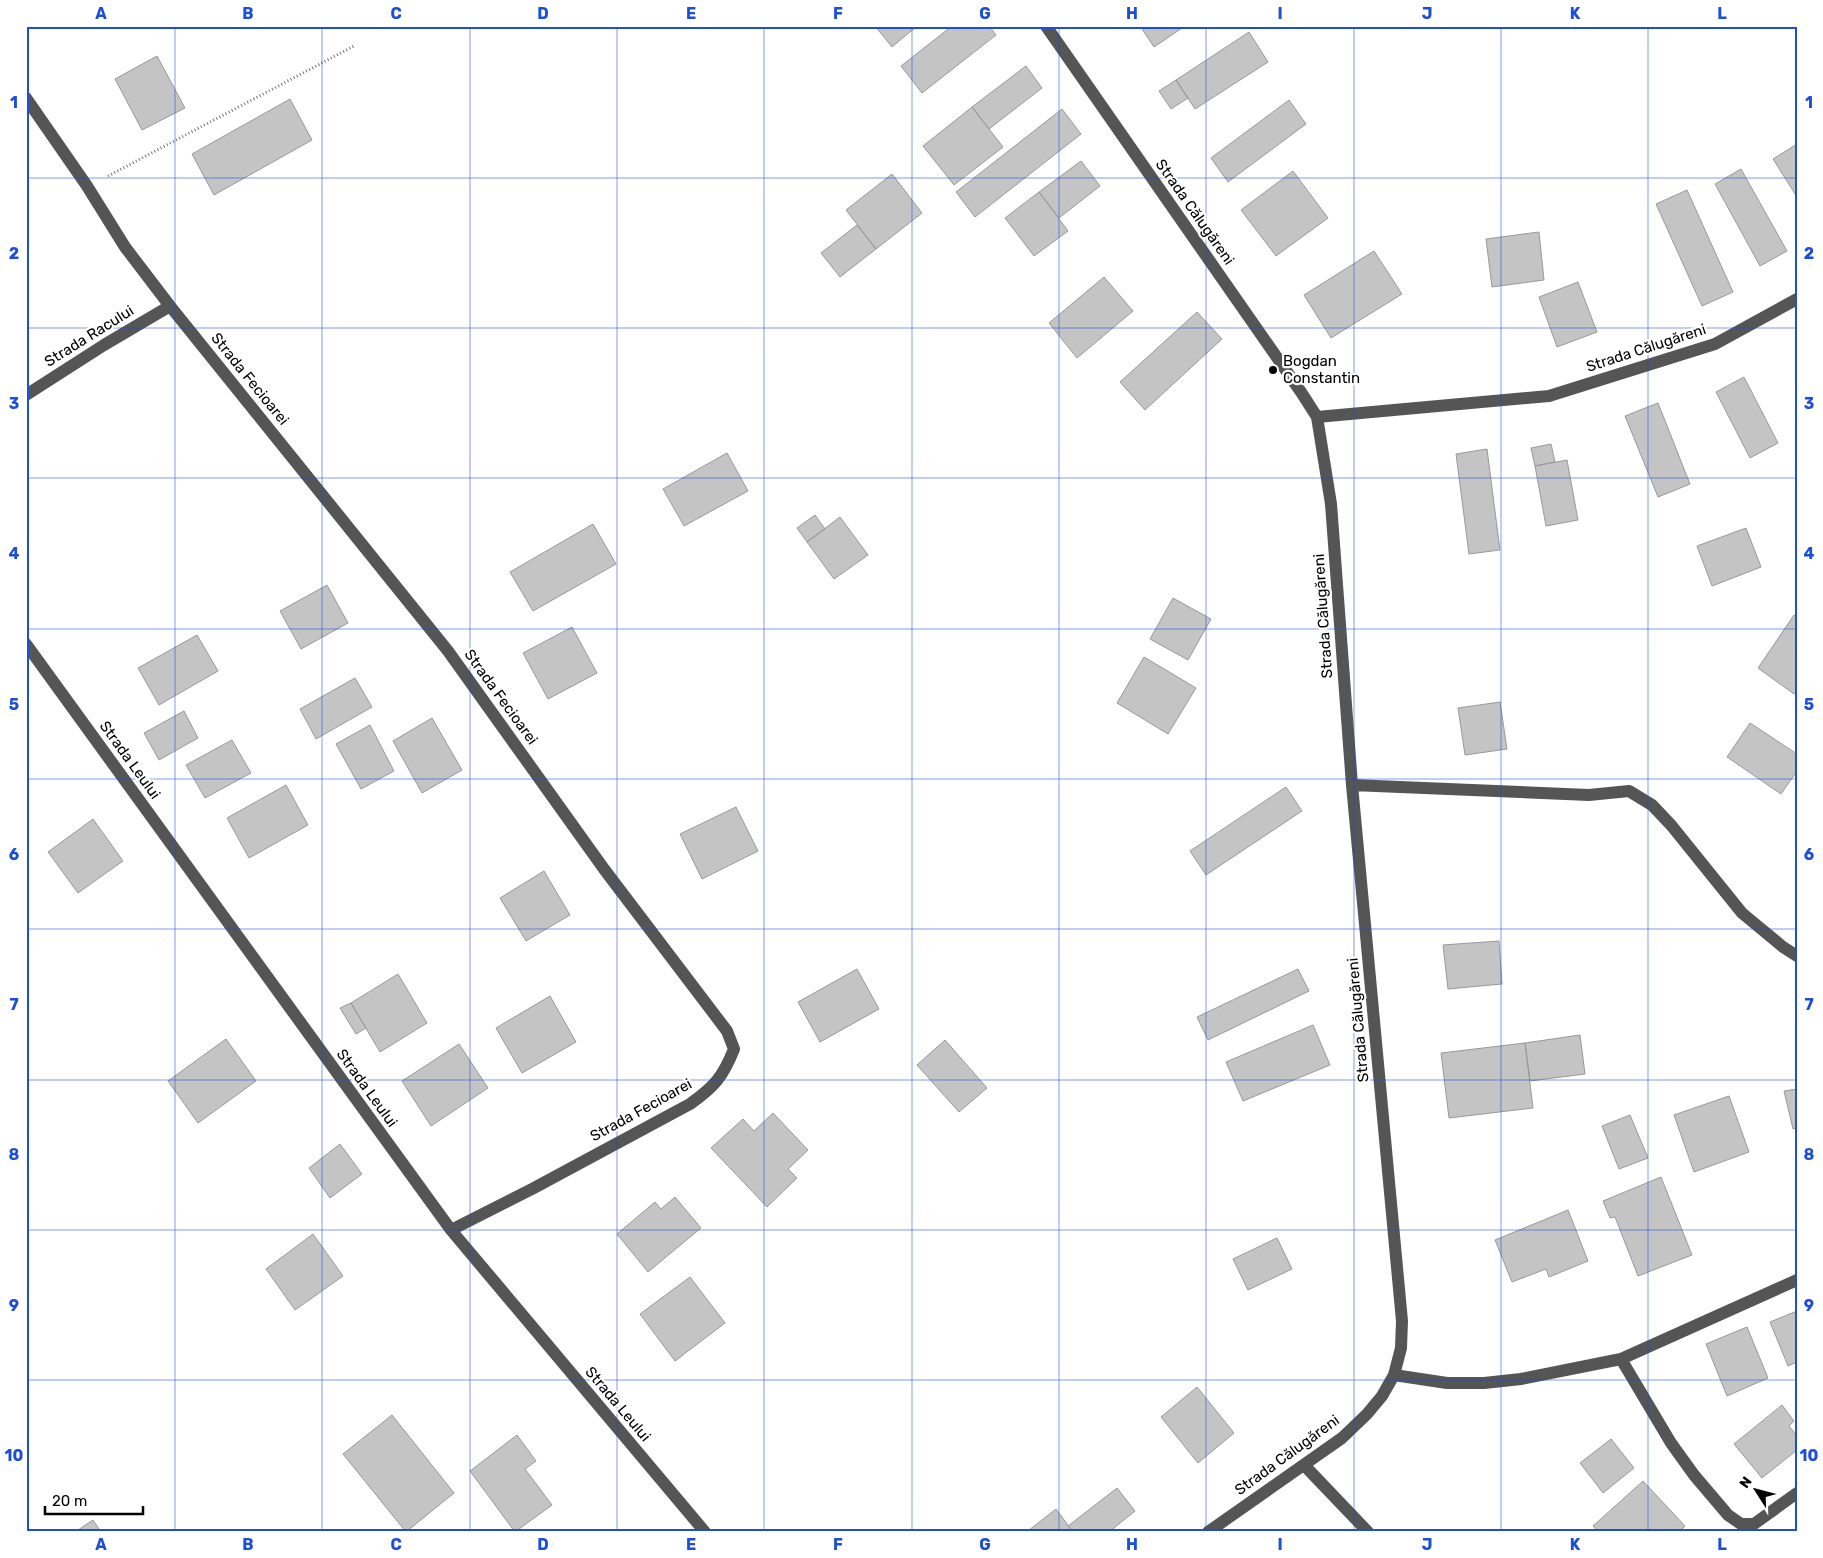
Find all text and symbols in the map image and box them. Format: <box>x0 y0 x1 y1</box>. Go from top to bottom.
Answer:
text: A <box>95 4 107 23</box>
text: B <box>242 4 254 23</box>
text: C <box>390 4 402 23</box>
text: D <box>537 4 549 23</box>
text: E <box>686 4 696 23</box>
text: F <box>833 4 843 23</box>
text: G <box>979 4 991 23</box>
text: H <box>1126 4 1138 23</box>
text: I <box>1277 4 1283 23</box>
text: J <box>1422 4 1432 23</box>
text: K <box>1570 4 1581 23</box>
text: L <box>1717 4 1727 23</box>
text: 1 <box>10 93 18 112</box>
text: 1 <box>1805 93 1813 112</box>
street label: Strada Călugăreni <box>1152 156 1238 268</box>
text: 2 <box>9 244 19 263</box>
text: 2 <box>1804 244 1814 263</box>
street label: Strada Racului <box>41 301 137 371</box>
street label: Strada Călugăreni <box>1584 320 1708 376</box>
street label: Strada Fecioarei <box>207 329 293 429</box>
place label: Bogdan Constantin <box>1283 352 1360 387</box>
marker: Bogdan Constantin <box>1267 364 1279 376</box>
text: 3 <box>9 394 19 413</box>
text: 3 <box>1804 394 1814 413</box>
text: 4 <box>9 544 20 563</box>
text: 4 <box>1804 544 1815 563</box>
street label: Strada Călugăreni <box>1310 553 1336 679</box>
street label: Strada Fecioarei <box>460 646 542 748</box>
text: 5 <box>9 695 19 714</box>
text: 5 <box>1804 695 1814 714</box>
street label: Strada Leului <box>96 718 164 802</box>
text: 6 <box>9 845 19 864</box>
text: 6 <box>1804 845 1814 864</box>
street label: Strada Călugăreni <box>1344 957 1372 1083</box>
text: 7 <box>9 995 19 1014</box>
text: 7 <box>1804 995 1814 1014</box>
street label: Strada Leului <box>333 1046 401 1130</box>
street label: Strada Fecioarei <box>587 1075 695 1145</box>
text: 8 <box>9 1145 20 1164</box>
text: 8 <box>1804 1145 1815 1164</box>
text: 9 <box>9 1296 19 1315</box>
text: 9 <box>1804 1296 1814 1315</box>
street label: Strada Leului <box>582 1363 654 1445</box>
street label: Strada Călugăreni <box>1231 1411 1343 1499</box>
text: 10 <box>5 1446 24 1465</box>
text: 10 <box>1800 1446 1819 1465</box>
north arrow <box>1730 1466 1780 1516</box>
text: N <box>1736 1474 1756 1492</box>
scale bar <box>45 1483 142 1515</box>
text: 20 m <box>52 1492 87 1510</box>
text: A <box>95 1535 107 1554</box>
text: B <box>242 1535 254 1554</box>
text: C <box>390 1535 402 1554</box>
text: D <box>537 1535 549 1554</box>
text: E <box>686 1535 696 1554</box>
text: F <box>833 1535 843 1554</box>
text: G <box>979 1535 991 1554</box>
text: H <box>1126 1535 1138 1554</box>
text: I <box>1277 1535 1283 1554</box>
text: J <box>1422 1535 1432 1554</box>
text: K <box>1570 1535 1581 1554</box>
text: L <box>1717 1535 1727 1554</box>

